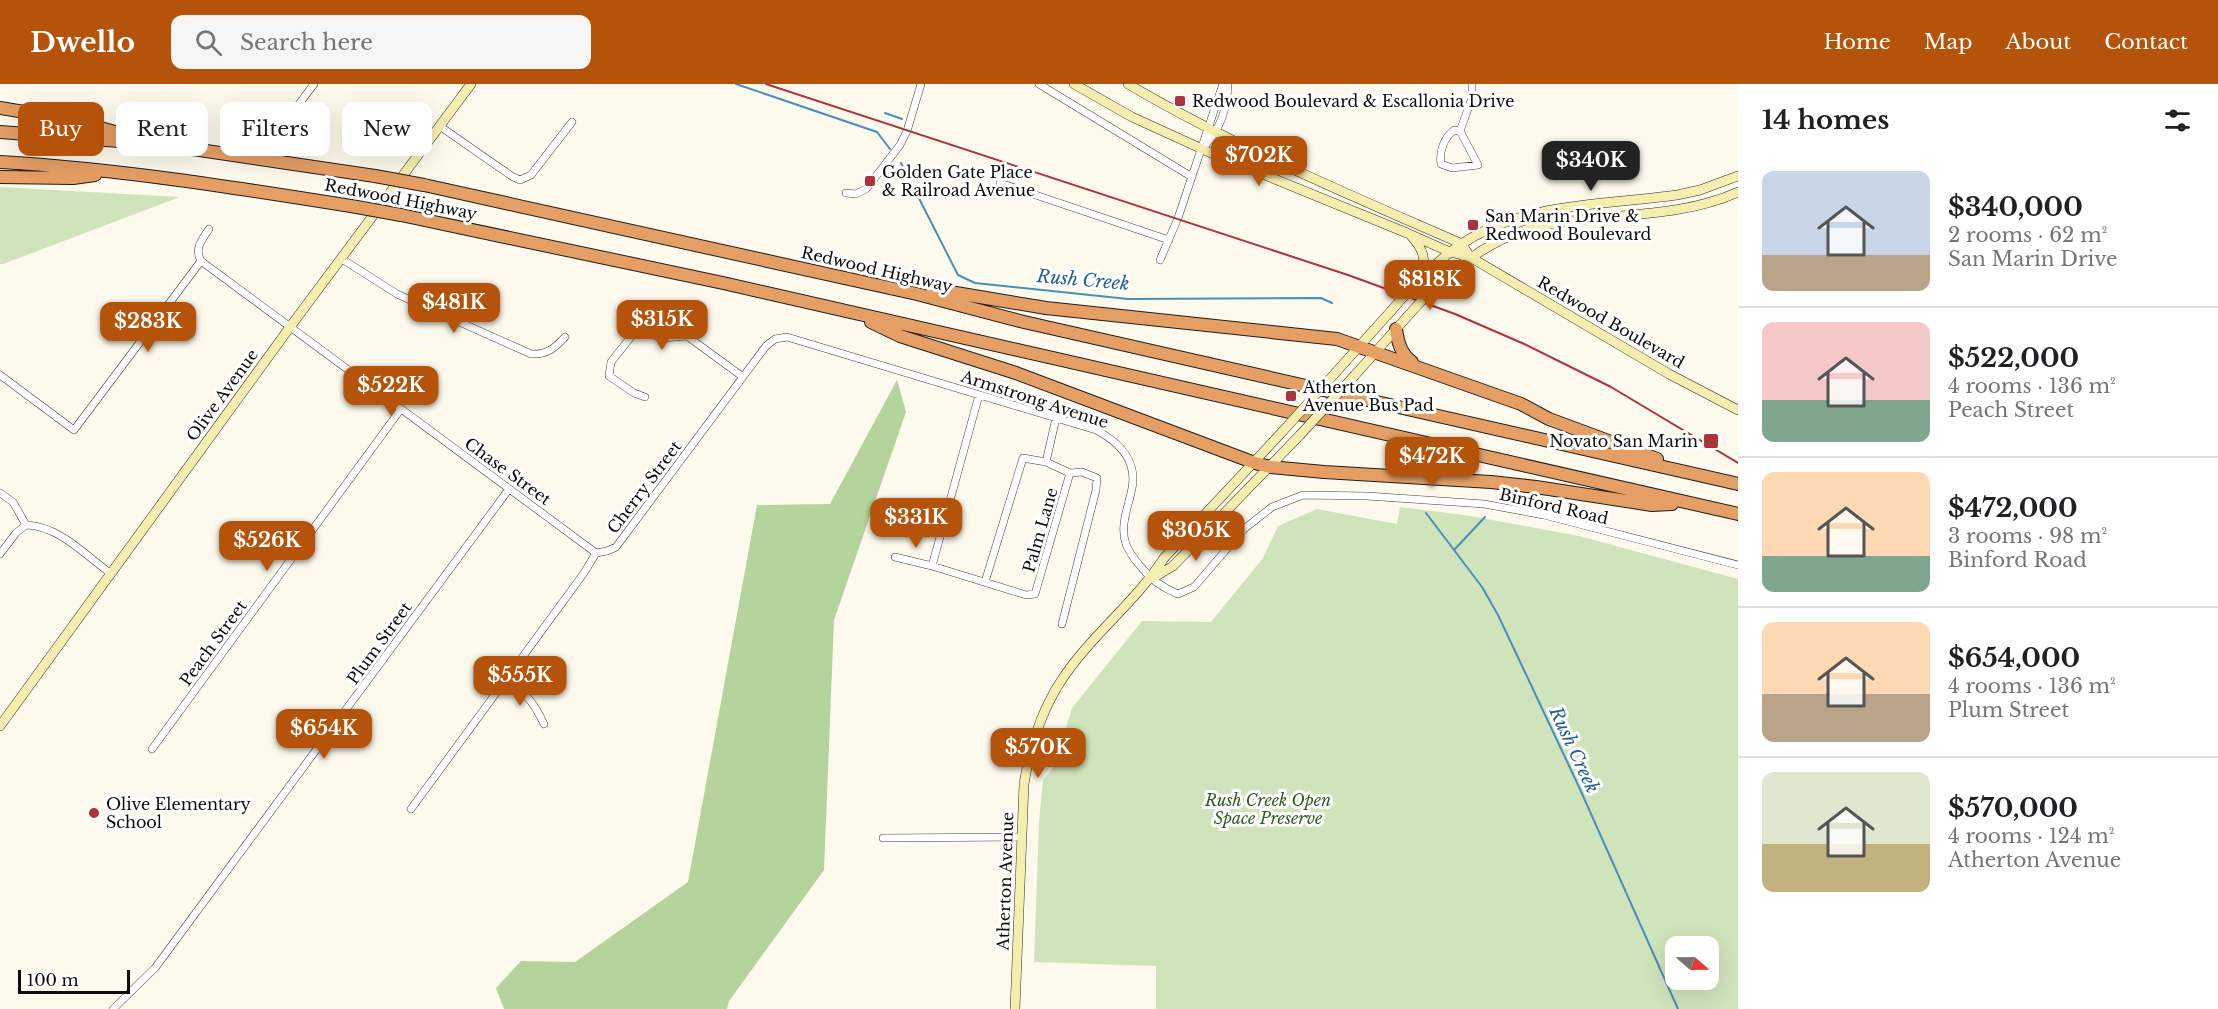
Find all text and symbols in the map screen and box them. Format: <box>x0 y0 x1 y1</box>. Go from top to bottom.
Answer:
search box <box>171 15 591 69</box>
text: Dwello <box>30 25 135 60</box>
icon: search <box>192 26 225 59</box>
text: Search here <box>240 29 373 56</box>
text: Home <box>1824 29 1891 55</box>
text: Map <box>1924 29 1972 55</box>
text: About <box>2005 29 2071 55</box>
text: Contact <box>2104 29 2188 55</box>
place label: Redwood Boulevard & Escallonia Drive <box>1192 91 1514 111</box>
marker: Redwood Boulevard & Escallonia Drive <box>1173 94 1187 108</box>
chip: Buy <box>18 102 104 156</box>
chip: Rent <box>116 102 208 156</box>
chip: Filters <box>220 102 330 156</box>
chip: New <box>342 102 432 156</box>
text: 14 homes <box>1762 104 1889 136</box>
icon: filters <box>2161 104 2194 137</box>
pin: $702K <box>1217 136 1301 187</box>
pin: $340K <box>1549 141 1633 192</box>
text: $702K <box>1225 143 1293 167</box>
text: $340K <box>1556 148 1626 172</box>
place label: Golden Gate Place & Railroad Avenue <box>882 162 1035 200</box>
street label: Redwood Highway <box>323 174 480 224</box>
marker: Golden Gate Place & Railroad Avenue <box>863 174 877 188</box>
text: $340,000 <box>1948 191 2083 223</box>
icon: home <box>1810 195 1882 267</box>
place label: San Marin Drive & Redwood Boulevard <box>1485 206 1652 244</box>
marker: San Marin Drive & Redwood Boulevard <box>1466 218 1480 232</box>
text: 2 rooms · 62 m² <box>1948 223 2107 247</box>
street label: Redwood Highway <box>799 242 955 296</box>
text: San Marin Drive <box>1948 247 2117 271</box>
pin: $818K <box>1388 260 1472 311</box>
water label: Rush Creek <box>1035 265 1130 295</box>
text: $818K <box>1398 267 1462 291</box>
street label: Redwood Boulevard <box>1534 272 1688 372</box>
pin: $481K <box>412 283 496 334</box>
text: $481K <box>422 290 486 314</box>
pin: $315K <box>620 300 704 351</box>
pin: $283K <box>106 302 190 353</box>
text: $315K <box>631 307 693 331</box>
text: $283K <box>114 309 182 333</box>
text: $522,000 <box>1948 342 2079 374</box>
street label: Olive Avenue <box>182 345 262 445</box>
icon: home <box>1810 346 1882 418</box>
street label: Armstrong Avenue <box>958 365 1111 432</box>
pin: $522K <box>349 366 433 417</box>
text: $522K <box>357 373 425 397</box>
text: 4 rooms · 136 m² <box>1948 374 2116 398</box>
place label: Atherton Avenue Bus Pad <box>1302 377 1434 415</box>
marker: Atherton Avenue Bus Pad <box>1284 389 1298 403</box>
text: Peach Street <box>1948 398 2074 422</box>
place label: Novato San Marin <box>1549 431 1698 451</box>
marker: Novato San Marin <box>1702 432 1720 450</box>
street label: Chase Street <box>461 433 555 509</box>
street label: Cherry Street <box>603 437 685 537</box>
pin: $472K <box>1390 437 1474 488</box>
text: $472K <box>1399 444 1465 468</box>
street label: Binford Road <box>1498 484 1611 528</box>
street label: Palm Lane <box>1018 485 1062 575</box>
text: $472,000 <box>1948 492 2078 524</box>
icon: home <box>1810 496 1882 568</box>
pin: $331K <box>874 498 958 549</box>
text: $331K <box>884 505 948 529</box>
pin: $305K <box>1154 511 1238 562</box>
text: $305K <box>1161 518 1231 542</box>
pin: $526K <box>225 521 309 572</box>
text: 3 rooms · 98 m² <box>1948 524 2107 548</box>
text: $526K <box>233 528 301 552</box>
text: Binford Road <box>1948 548 2087 572</box>
street label: Peach Street <box>175 596 251 690</box>
street label: Plum Street <box>342 598 416 688</box>
text: $654,000 <box>1948 642 2080 674</box>
icon: home <box>1810 646 1882 718</box>
pin: $555K <box>478 656 562 707</box>
text: $555K <box>487 663 553 687</box>
text: 4 rooms · 136 m² <box>1948 674 2116 698</box>
text: Plum Street <box>1948 698 2069 722</box>
water label: Rush Creek <box>1544 702 1604 797</box>
pin: $654K <box>282 709 366 760</box>
text: $654K <box>290 716 358 740</box>
pin: $570K <box>996 728 1080 779</box>
text: $570K <box>1005 735 1071 759</box>
park label: Rush Creek Open Space Preserve <box>1204 790 1331 828</box>
text: $570,000 <box>1948 792 2078 824</box>
place label: Olive Elementary School <box>106 794 252 832</box>
icon: home <box>1810 796 1882 868</box>
marker: Olive Elementary School <box>87 806 101 820</box>
street label: Atherton Avenue <box>993 811 1017 952</box>
text: 4 rooms · 124 m² <box>1948 824 2114 848</box>
text: Atherton Avenue <box>1948 848 2121 872</box>
north arrow <box>1665 936 1719 990</box>
map controls <box>1665 936 1719 990</box>
scale bar <box>18 967 130 994</box>
text: 100 m <box>27 970 79 990</box>

